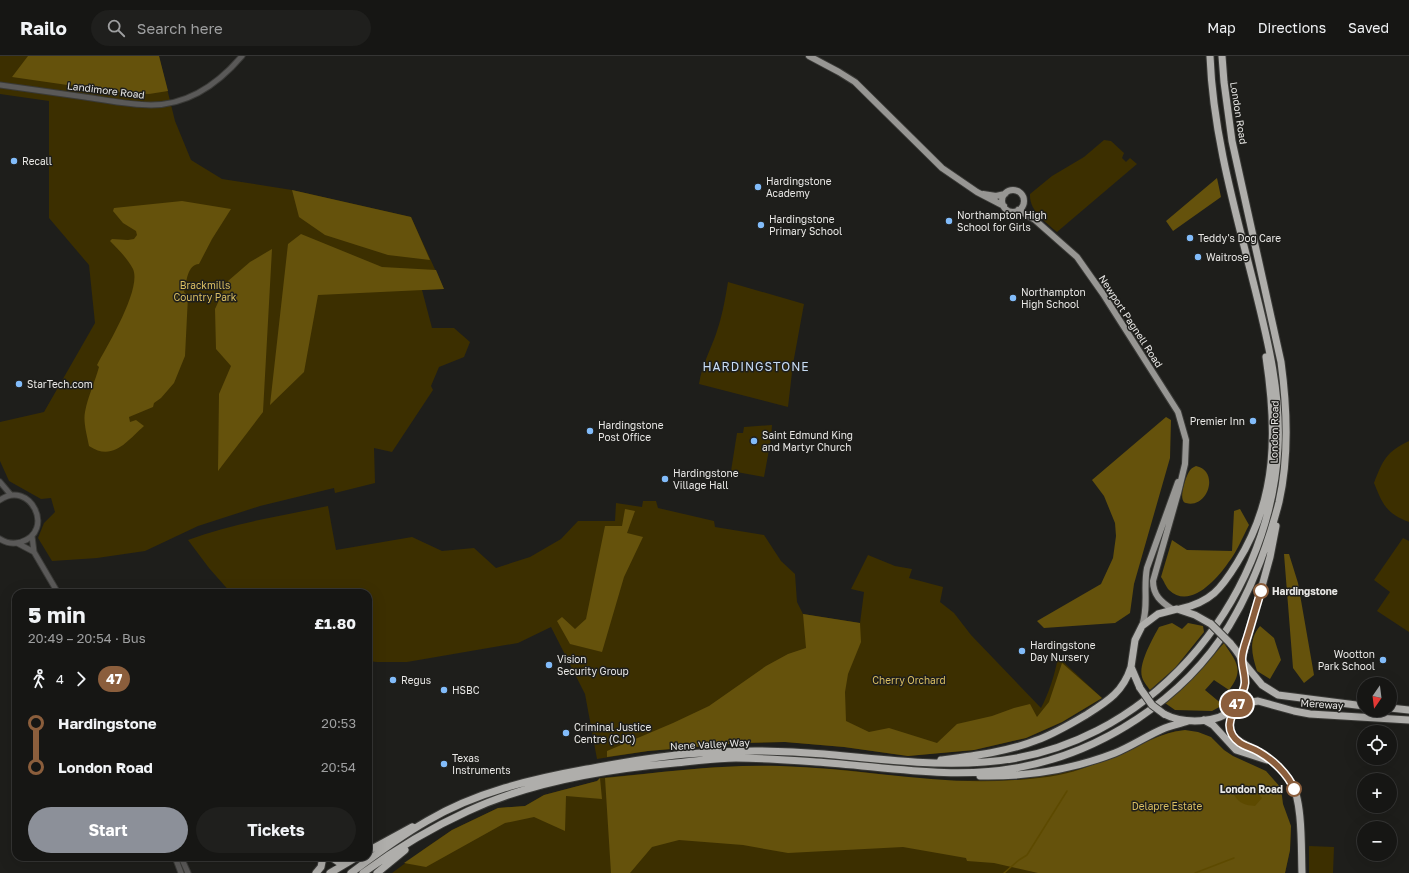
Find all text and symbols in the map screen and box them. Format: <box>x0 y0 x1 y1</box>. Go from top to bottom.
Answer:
search box <box>91 10 371 46</box>
text: Railo <box>20 16 67 39</box>
icon: search <box>105 17 127 39</box>
text: Search here <box>137 19 223 37</box>
text: Map <box>1207 19 1236 36</box>
text: Directions <box>1258 19 1326 36</box>
text: Saved <box>1348 19 1389 36</box>
street label: Landimore Road <box>67 79 145 101</box>
street label: London Road <box>1228 81 1250 145</box>
place label: Recall <box>22 155 52 167</box>
marker: Recall <box>9 156 19 166</box>
place label: Hardingstone Academy <box>766 175 832 199</box>
marker: Hardingstone Academy <box>753 182 763 192</box>
place label: Northampton High School for Girls <box>957 209 1047 233</box>
place label: Hardingstone Primary School <box>769 213 842 237</box>
marker: Northampton High School for Girls <box>944 216 954 226</box>
marker: Hardingstone Primary School <box>756 220 766 230</box>
place label: Teddy's Dog Care <box>1198 232 1281 244</box>
marker: Teddy's Dog Care <box>1185 233 1195 243</box>
place label: Waitrose <box>1206 251 1249 263</box>
marker: Waitrose <box>1193 252 1203 262</box>
street label: Newport Pagnell Road <box>1097 273 1165 369</box>
park label: Brackmills Country Park <box>174 279 237 303</box>
place label: Northampton High School <box>1021 286 1086 310</box>
marker: Northampton High School <box>1008 293 1018 303</box>
district label: HARDINGSTONE <box>702 359 810 374</box>
place label: StarTech.com <box>27 378 93 390</box>
marker: StarTech.com <box>14 379 24 389</box>
street label: London Road <box>1267 400 1281 464</box>
place label: Premier Inn <box>1190 415 1245 427</box>
marker: Premier Inn <box>1248 416 1258 426</box>
place label: Hardingstone Post Office <box>598 419 664 443</box>
marker: Hardingstone Post Office <box>585 426 595 436</box>
place label: Saint Edmund King and Martyr Church <box>762 429 853 453</box>
marker: Saint Edmund King and Martyr Church <box>749 436 759 446</box>
place label: Hardingstone Village Hall <box>673 467 739 491</box>
marker: Hardingstone Village Hall <box>660 474 670 484</box>
marker: Hardingstone <box>1253 583 1269 599</box>
place label: Hardingstone <box>1272 585 1338 597</box>
text: 5 min <box>28 601 86 628</box>
text: £1.80 <box>314 614 356 632</box>
text: 20:49 – 20:54 · Bus <box>28 630 146 646</box>
place label: Hardingstone Day Nursery <box>1030 639 1096 663</box>
marker: Hardingstone Day Nursery <box>1017 646 1027 656</box>
place label: Wootton Park School <box>1318 648 1375 672</box>
place label: Vision Security Group <box>557 653 629 677</box>
marker: Wootton Park School <box>1378 655 1388 665</box>
marker: Vision Security Group <box>544 660 554 670</box>
icon: walk <box>28 668 50 690</box>
icon: forward <box>70 668 92 690</box>
text: 47 <box>106 670 122 687</box>
text: 4 <box>56 671 64 687</box>
place label: Regus <box>401 674 431 686</box>
park label: Cherry Orchard <box>872 674 946 686</box>
marker: Regus <box>388 675 398 685</box>
north arrow <box>1357 677 1397 717</box>
map controls <box>1357 677 1397 861</box>
place label: HSBC <box>452 684 480 696</box>
marker: HSBC <box>439 685 449 695</box>
line badge: 47 <box>1219 691 1255 717</box>
text: 47 <box>1229 695 1245 712</box>
street label: Mereway <box>1300 697 1344 712</box>
text: Hardingstone <box>58 714 157 732</box>
text: 20:53 <box>321 715 356 731</box>
place label: Criminal Justice Centre (CJC) <box>574 721 651 745</box>
button: locate <box>1357 725 1397 765</box>
marker: Criminal Justice Centre (CJC) <box>561 728 571 738</box>
street label: Nene Valley Way <box>670 736 751 752</box>
place label: Texas Instruments <box>452 752 511 776</box>
text: London Road <box>58 758 153 776</box>
text: 20:54 <box>321 759 356 775</box>
marker: Texas Instruments <box>439 759 449 769</box>
button: + <box>1357 773 1397 813</box>
marker: London Road <box>1286 781 1302 797</box>
place label: London Road <box>1220 783 1283 795</box>
park label: Delapre Estate <box>1132 800 1203 812</box>
button: Start <box>28 807 188 853</box>
button: Tickets <box>196 807 356 853</box>
button: − <box>1357 821 1397 861</box>

